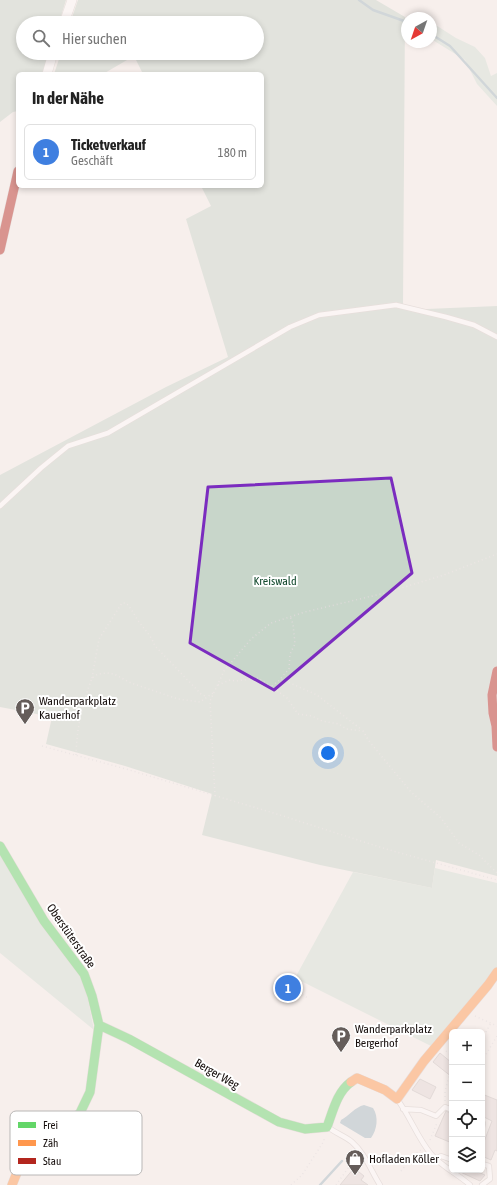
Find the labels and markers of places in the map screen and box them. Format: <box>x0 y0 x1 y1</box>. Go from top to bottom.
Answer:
place label: Wanderparkplatz Kauerhof <box>39 694 116 722</box>
parking icon: Wanderparkplatz Kauerhof <box>14 697 36 725</box>
pin: 1 <box>275 973 301 1003</box>
place label: Wanderparkplatz Bergerhof <box>355 1022 432 1050</box>
parking icon: Wanderparkplatz Bergerhof <box>330 1025 352 1053</box>
shop icon: Hofladen Köller <box>344 1148 366 1176</box>
place label: Hofladen Köller <box>369 1152 439 1166</box>

